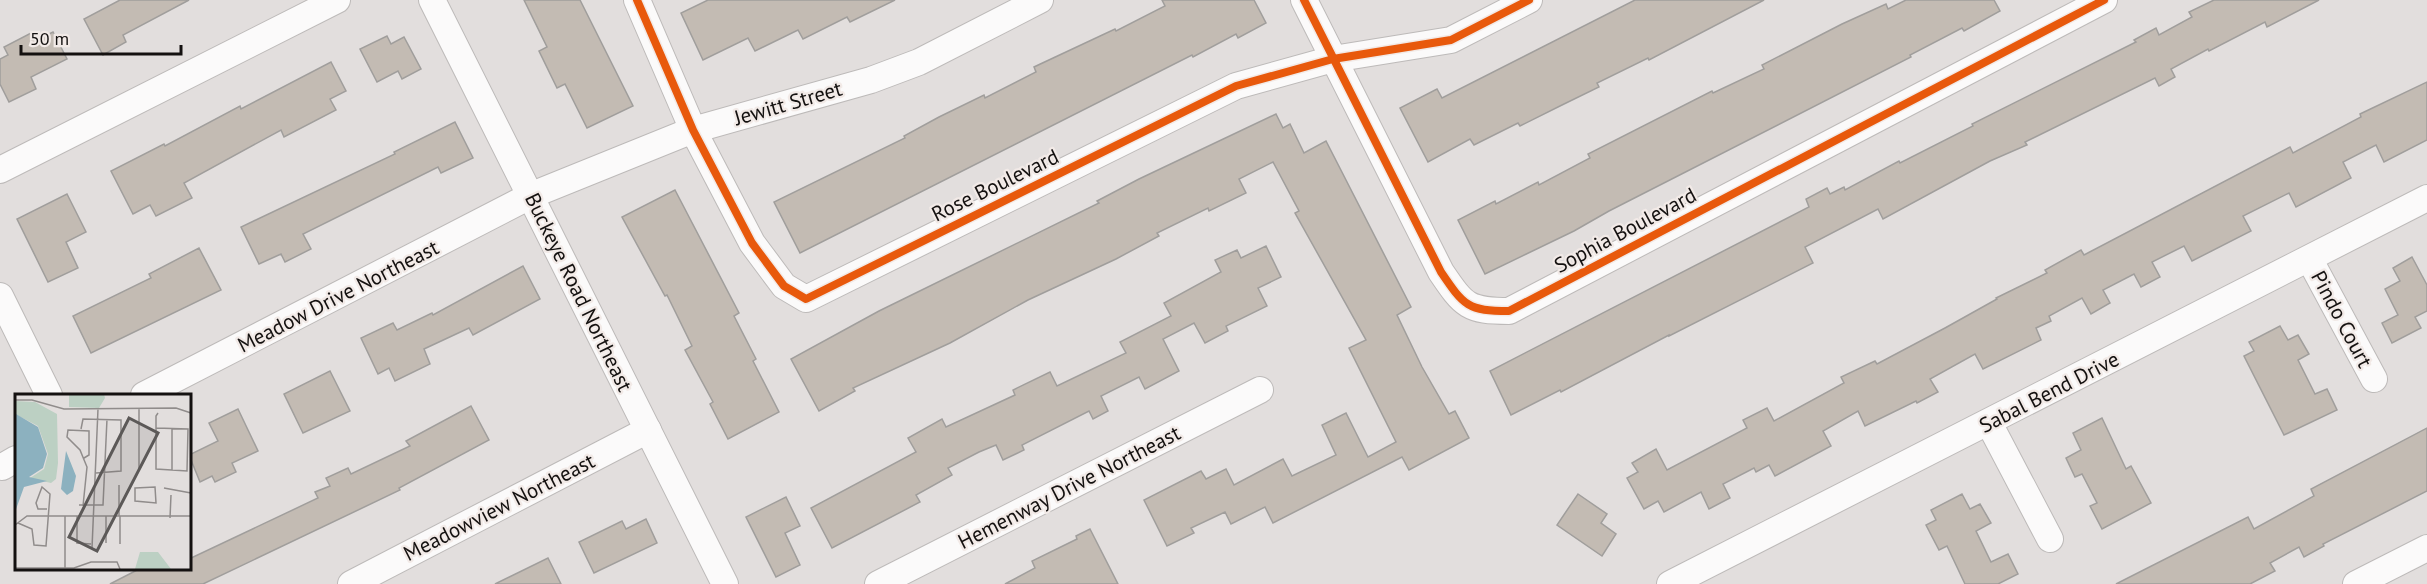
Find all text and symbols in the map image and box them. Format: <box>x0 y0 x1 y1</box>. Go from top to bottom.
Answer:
scale bar <box>21 18 182 56</box>
text: 50 m <box>30 27 69 50</box>
street label: Jewitt Street <box>730 75 845 132</box>
street label: Rose Boulevard <box>927 143 1063 227</box>
street label: Sophia Boulevard <box>1549 181 1701 279</box>
street label: Buckeye Road Northeast <box>519 188 639 396</box>
street label: Meadow Drive Northeast <box>233 234 443 358</box>
street label: Pindo Court <box>2305 266 2379 372</box>
street label: Sabal Bend Drive <box>1975 345 2123 439</box>
inset map <box>15 394 190 569</box>
street label: Hemenway Drive Northeast <box>953 419 1185 555</box>
street label: Meadowview Northeast <box>399 447 599 567</box>

